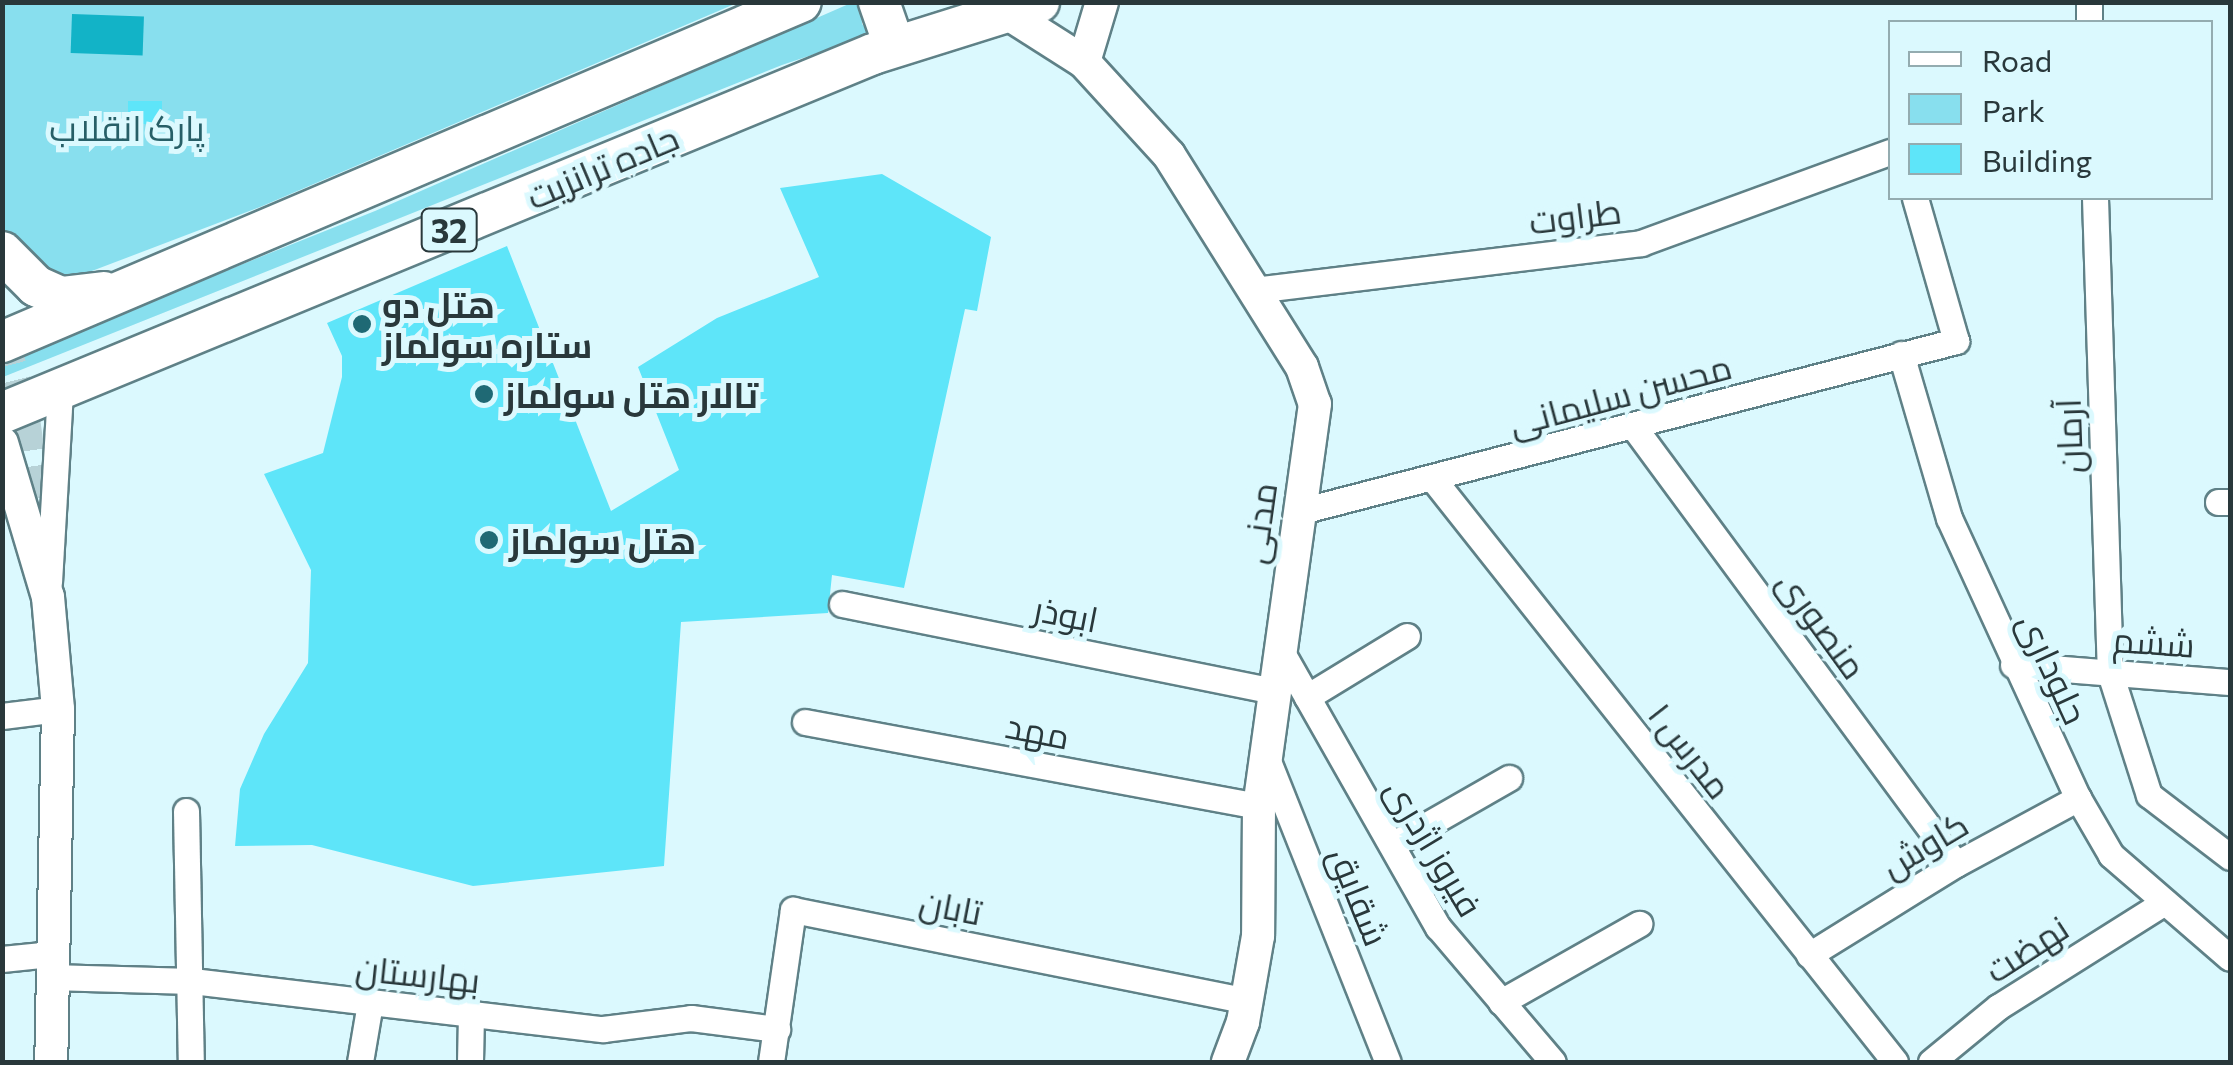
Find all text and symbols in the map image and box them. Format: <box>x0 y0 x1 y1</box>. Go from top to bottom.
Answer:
legend <box>1888 20 2213 200</box>
text: Road <box>1982 41 2052 78</box>
text: Park <box>1982 91 2045 128</box>
park label: پارک انقلاب <box>49 106 205 148</box>
street label: جاده ترانزیت <box>520 115 684 217</box>
text: Building <box>1982 141 2092 178</box>
street label: طراوت <box>1526 189 1624 241</box>
road number: 32 <box>419 203 479 257</box>
place label: هتل دو ستاره سولماز <box>382 283 592 365</box>
marker: هتل دو ستاره سولماز <box>351 313 373 335</box>
street label: محسن سلیمانی <box>1504 344 1736 444</box>
place label: تالار هتل سولماز <box>504 373 758 415</box>
marker: تالار هتل سولماز <box>473 383 495 405</box>
street label: آرمان <box>2046 398 2090 474</box>
street label: مدنی <box>1232 480 1284 566</box>
place label: هتل سولماز <box>509 519 696 561</box>
marker: هتل سولماز <box>478 529 500 551</box>
street label: منصوری <box>1770 562 1876 686</box>
street label: ابوذر <box>1030 586 1102 640</box>
street label: جلوداری <box>2010 606 2098 730</box>
street label: ششم <box>2112 617 2196 665</box>
street label: مدرس ۱ <box>1640 694 1742 806</box>
street label: مهد <box>1002 703 1074 757</box>
street label: فیروز اژدری <box>1378 771 1492 923</box>
street label: کاوش <box>1873 802 1975 886</box>
street label: شقایق <box>1321 841 1399 951</box>
street label: تابان <box>916 879 986 933</box>
street label: نهضت <box>1976 906 2076 990</box>
street label: بهارستان <box>354 946 482 1000</box>

